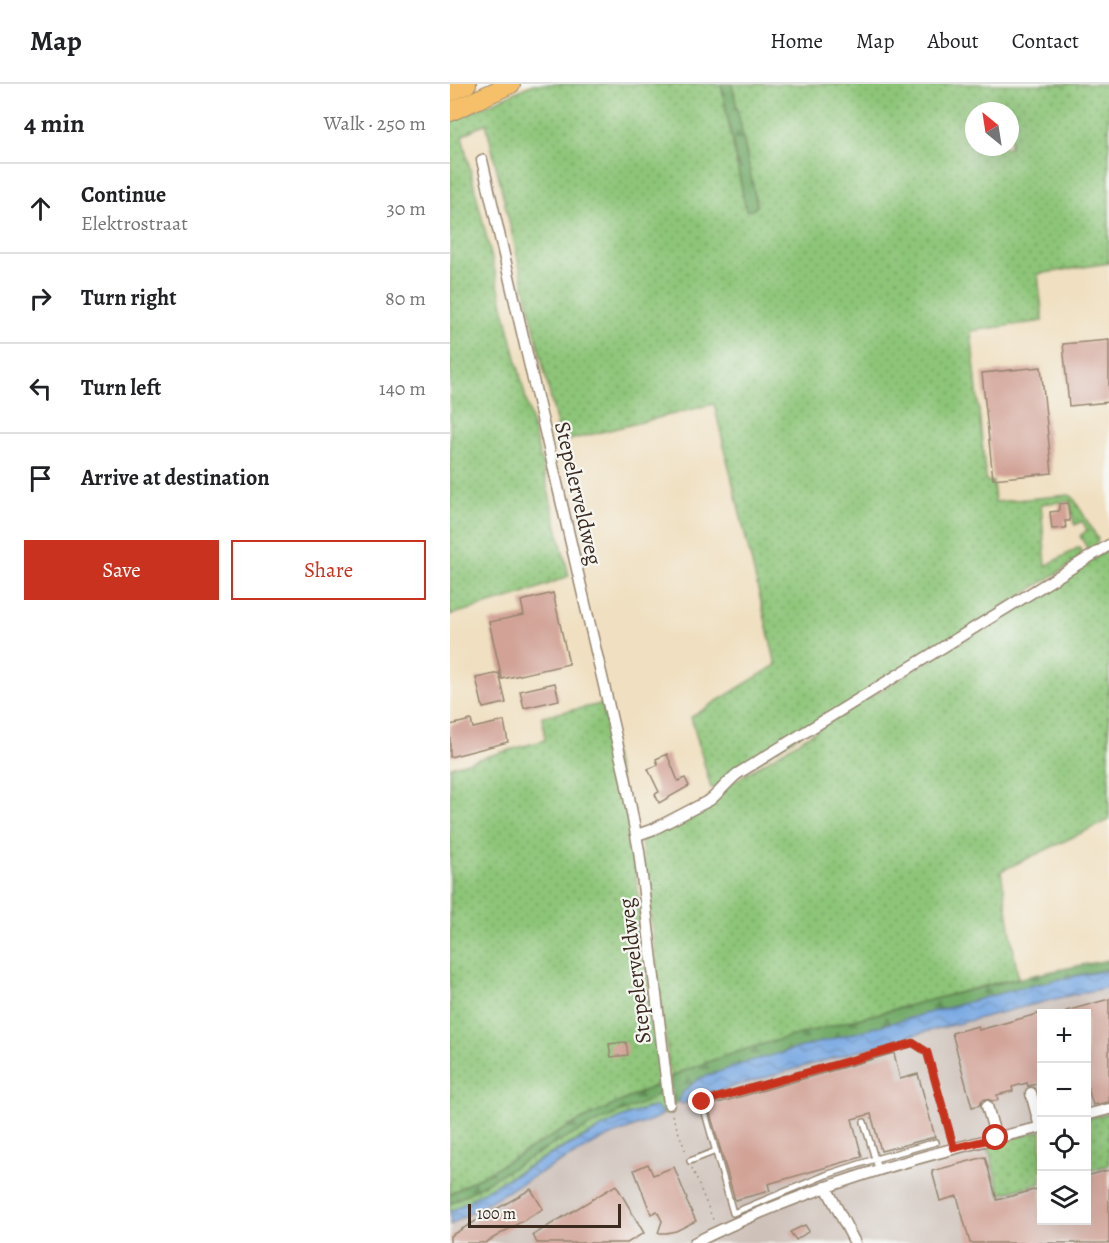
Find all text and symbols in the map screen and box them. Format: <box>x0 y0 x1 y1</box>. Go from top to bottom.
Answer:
text: Map <box>30 22 82 60</box>
text: Home <box>770 27 823 55</box>
text: Map <box>856 27 894 55</box>
text: About <box>927 27 979 55</box>
text: Contact <box>1012 27 1079 55</box>
north arrow <box>965 102 1019 156</box>
text: 4 min <box>24 106 85 141</box>
text: Walk · 250 m <box>324 110 426 137</box>
text: Continue <box>81 180 166 210</box>
icon: ahead <box>24 192 57 225</box>
text: 30 m <box>386 195 426 222</box>
text: Elektrostraat <box>81 210 188 237</box>
icon: right <box>24 282 57 315</box>
text: Turn right <box>81 283 177 313</box>
text: 80 m <box>385 285 426 312</box>
icon: left <box>24 372 57 405</box>
text: Turn left <box>81 373 161 403</box>
text: 140 m <box>379 375 426 402</box>
street label: Stepelerveldweg <box>547 418 609 568</box>
icon: arrive <box>24 462 57 495</box>
text: Arrive at destination <box>81 463 270 493</box>
button: Save <box>24 540 219 600</box>
button: Share <box>231 540 426 600</box>
street label: Stepelerveldweg <box>611 896 659 1045</box>
map controls <box>1037 1009 1091 1225</box>
button: + <box>1037 1009 1091 1063</box>
button: − <box>1037 1063 1091 1117</box>
route end <box>688 1088 714 1114</box>
button: locate <box>1037 1117 1091 1171</box>
route start <box>982 1124 1008 1150</box>
button: layers <box>1037 1171 1091 1225</box>
scale bar <box>468 1201 621 1228</box>
text: 100 m <box>477 1203 516 1225</box>

